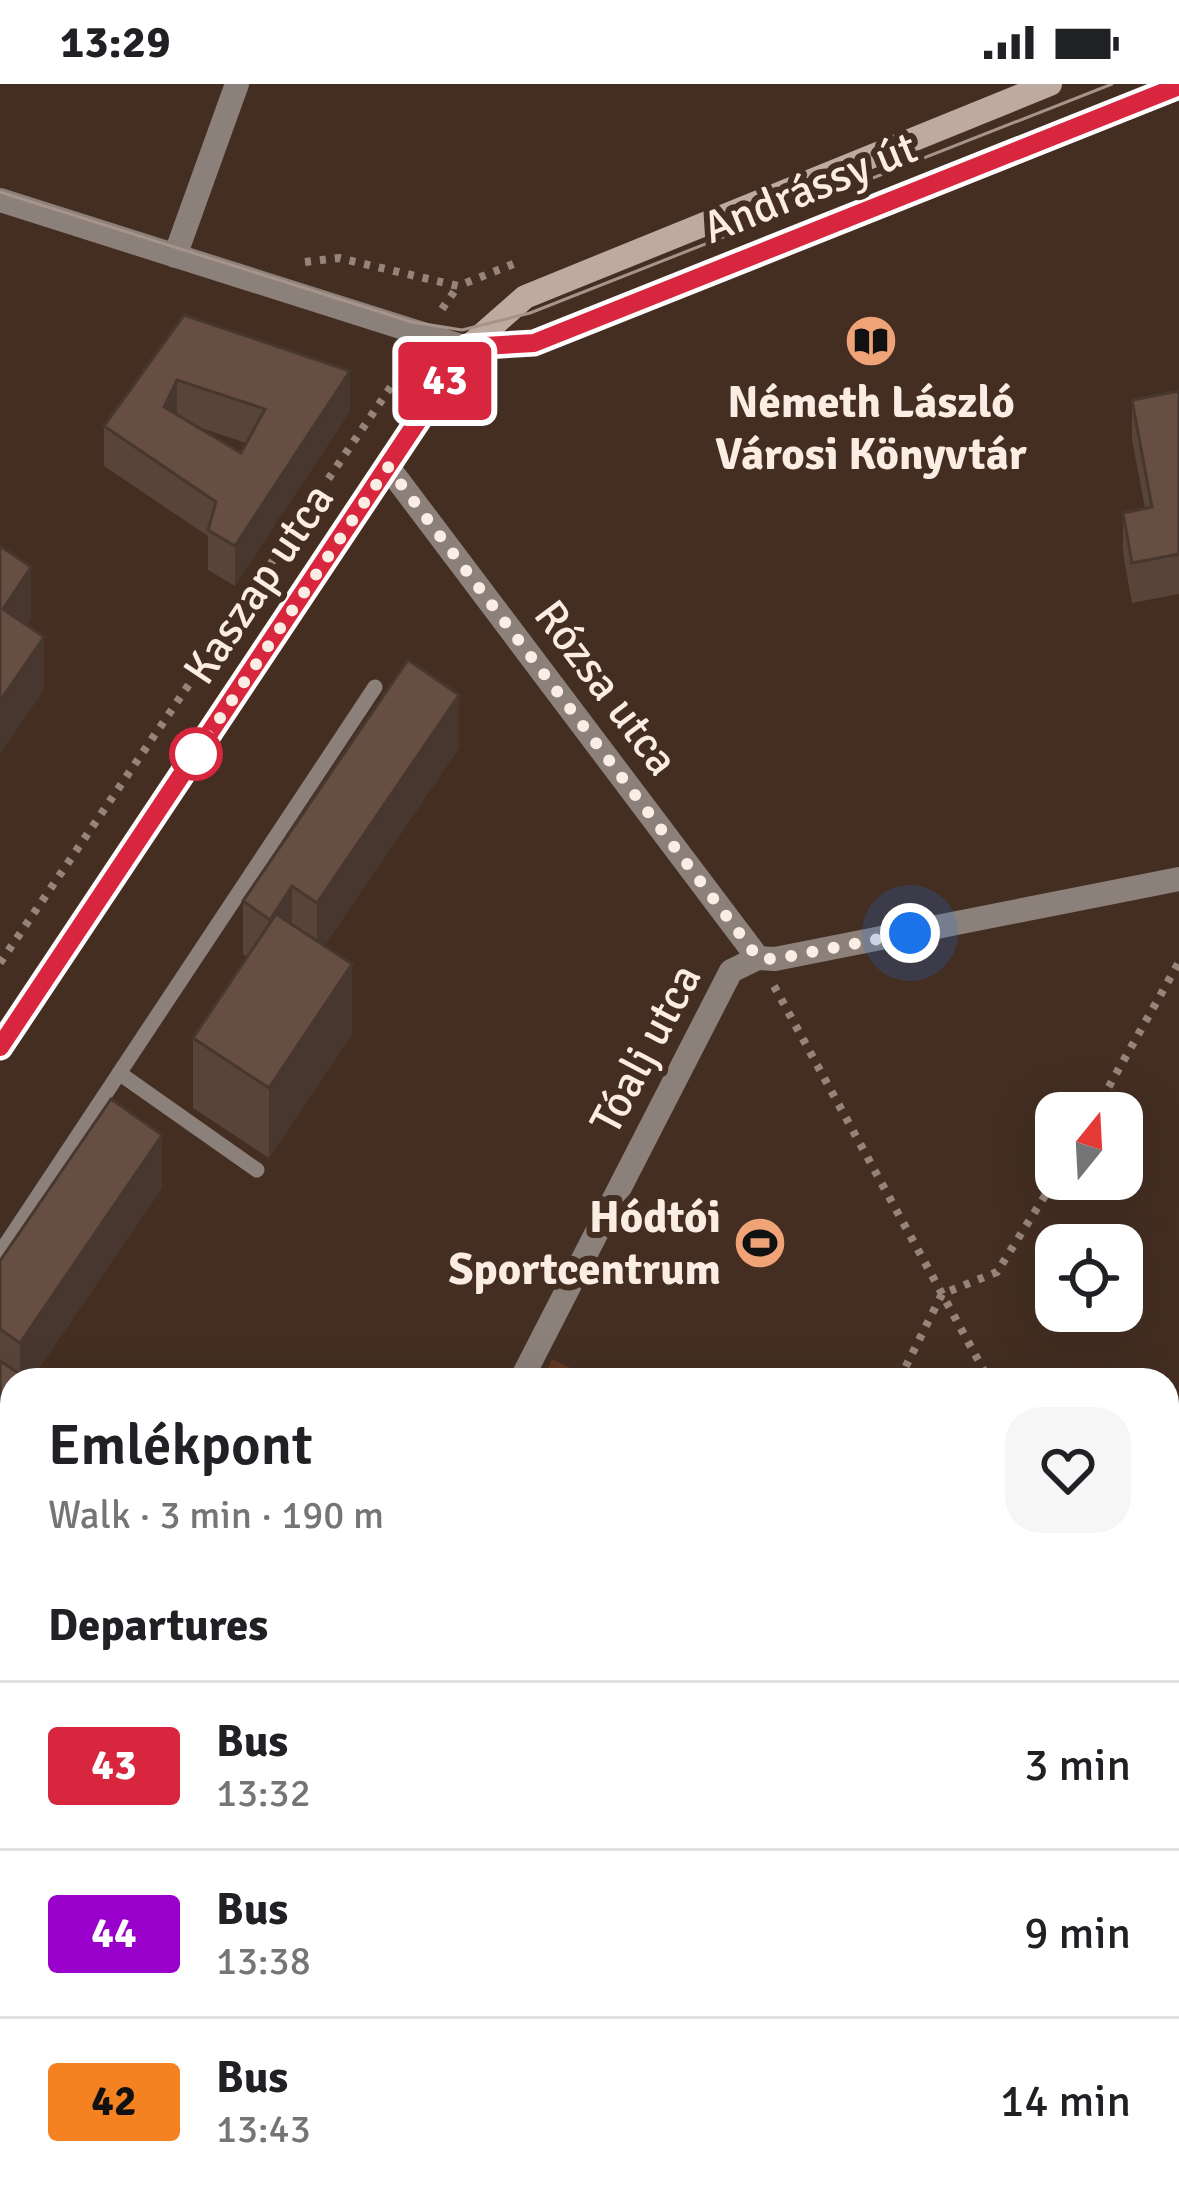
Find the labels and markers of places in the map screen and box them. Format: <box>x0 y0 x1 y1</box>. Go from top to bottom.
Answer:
library icon: Németh László Városi Könyvtár <box>843 313 899 369</box>
place label: Németh László Városi Könyvtár <box>715 375 1027 482</box>
unlabelled marker <box>171 729 221 779</box>
place label: Hódtói Sportcentrum <box>448 1190 721 1297</box>
sports icon: Hódtói Sportcentrum <box>732 1215 788 1271</box>

